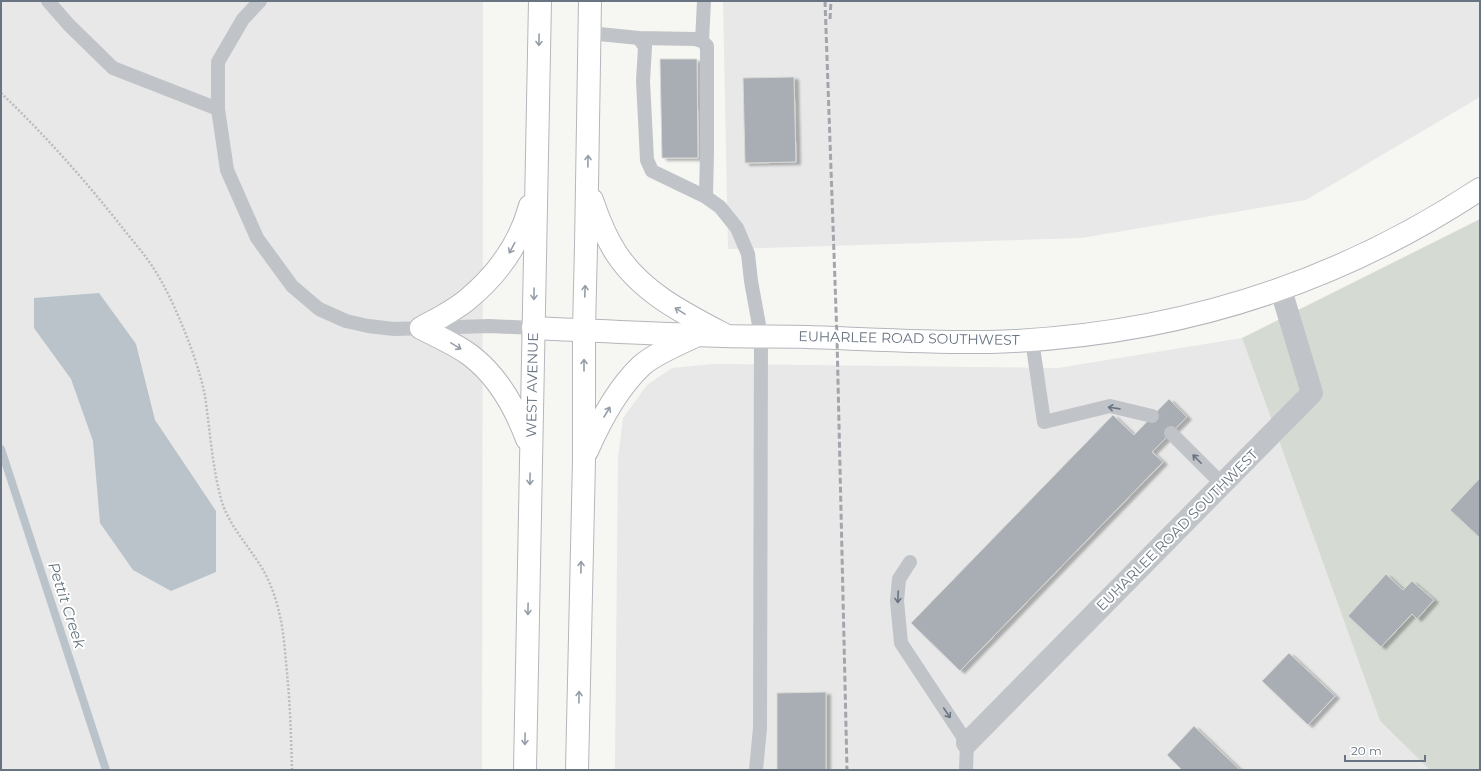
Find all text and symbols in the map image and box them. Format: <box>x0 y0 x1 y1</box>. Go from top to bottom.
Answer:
one-way arrow <box>535 33 543 46</box>
one-way arrow <box>584 155 592 168</box>
one-way arrow <box>508 241 515 253</box>
one-way arrow <box>581 285 589 298</box>
one-way arrow <box>530 287 538 300</box>
one-way arrow <box>675 307 686 315</box>
street label: EUHARLEE ROAD SOUTHWEST <box>798 327 1020 349</box>
street label: WEST AVENUE <box>522 332 542 438</box>
one-way arrow <box>450 343 462 351</box>
one-way arrow <box>580 359 588 372</box>
one-way arrow <box>1108 404 1121 412</box>
one-way arrow <box>603 407 611 418</box>
street label: EUHARLEE ROAD SOUTHWEST <box>1092 445 1262 615</box>
one-way arrow <box>1192 454 1202 463</box>
one-way arrow <box>526 472 534 485</box>
water label: Pettit Creek <box>44 560 90 651</box>
one-way arrow <box>578 561 585 574</box>
one-way arrow <box>894 590 902 603</box>
one-way arrow <box>524 602 532 615</box>
one-way arrow <box>575 691 583 704</box>
one-way arrow <box>943 707 951 718</box>
one-way arrow <box>521 732 529 745</box>
scale bar <box>1345 737 1425 763</box>
text: 20 m <box>1351 743 1382 758</box>

